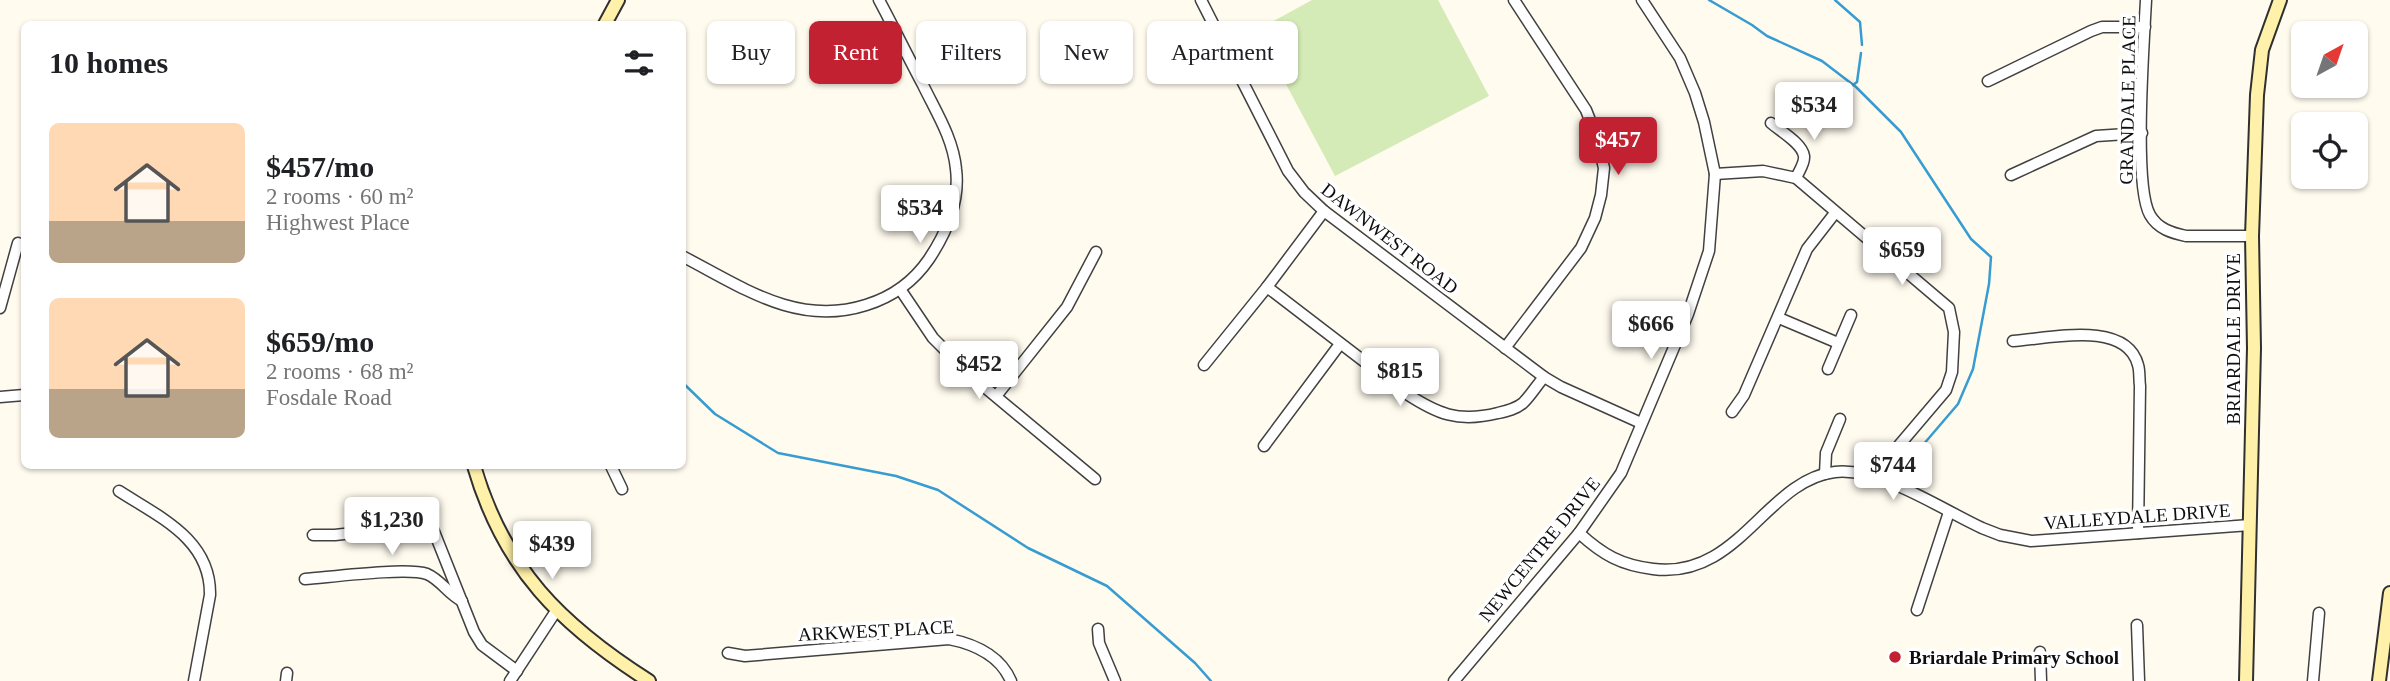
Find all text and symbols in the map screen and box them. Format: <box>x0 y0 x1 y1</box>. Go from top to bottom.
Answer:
street label: GRANDALE PLACE <box>2116 15 2139 185</box>
chip: Buy <box>707 21 795 84</box>
chip: Rent <box>809 21 902 84</box>
chip: Filters <box>916 21 1026 84</box>
chip: New <box>1040 21 1133 84</box>
chip: Apartment <box>1147 21 1298 84</box>
north arrow <box>2291 21 2368 98</box>
map controls <box>2291 21 2368 189</box>
icon: filters <box>620 44 658 82</box>
text: 10 homes <box>49 46 168 79</box>
pin: $534 <box>1773 82 1855 142</box>
text: $534 <box>1791 92 1837 117</box>
button: locate <box>2291 112 2368 189</box>
pin: $457 <box>1577 118 1659 177</box>
text: $457 <box>1595 127 1641 152</box>
text: $457/mo <box>266 150 374 183</box>
icon: home <box>105 151 189 235</box>
street label: DAWNWEST ROAD <box>1317 179 1462 298</box>
text: 2 rooms · 60 m² <box>266 184 413 209</box>
pin: $534 <box>879 186 961 245</box>
text: $534 <box>897 195 943 220</box>
text: Highwest Place <box>266 210 410 235</box>
pin: $659 <box>1861 228 1943 287</box>
text: $659 <box>1879 237 1925 262</box>
street label: BRIARDALE DRIVE <box>2223 253 2244 425</box>
pin: $666 <box>1610 302 1692 361</box>
text: $666 <box>1628 311 1674 336</box>
text: $659/mo <box>266 325 374 358</box>
icon: home <box>105 326 189 410</box>
pin: $452 <box>938 342 1020 401</box>
pin: $815 <box>1359 348 1441 408</box>
text: $452 <box>956 351 1002 376</box>
text: $815 <box>1377 358 1423 383</box>
text: 2 rooms · 68 m² <box>266 359 413 384</box>
text: Fosdale Road <box>266 385 392 410</box>
pin: $744 <box>1852 442 1934 502</box>
text: $744 <box>1870 452 1916 477</box>
street label: NEWCENTRE DRIVE <box>1475 473 1604 626</box>
pin: $1,230 <box>335 498 449 557</box>
street label: VALLEYDALE DRIVE <box>2043 500 2231 533</box>
text: $1,230 <box>360 507 424 532</box>
pin: $439 <box>511 522 593 581</box>
text: $439 <box>529 531 575 556</box>
street label: ARKWEST PLACE <box>797 616 955 645</box>
place label: Briardale Primary School <box>1909 647 2119 668</box>
marker: Briardale Primary School <box>1887 649 1903 665</box>

